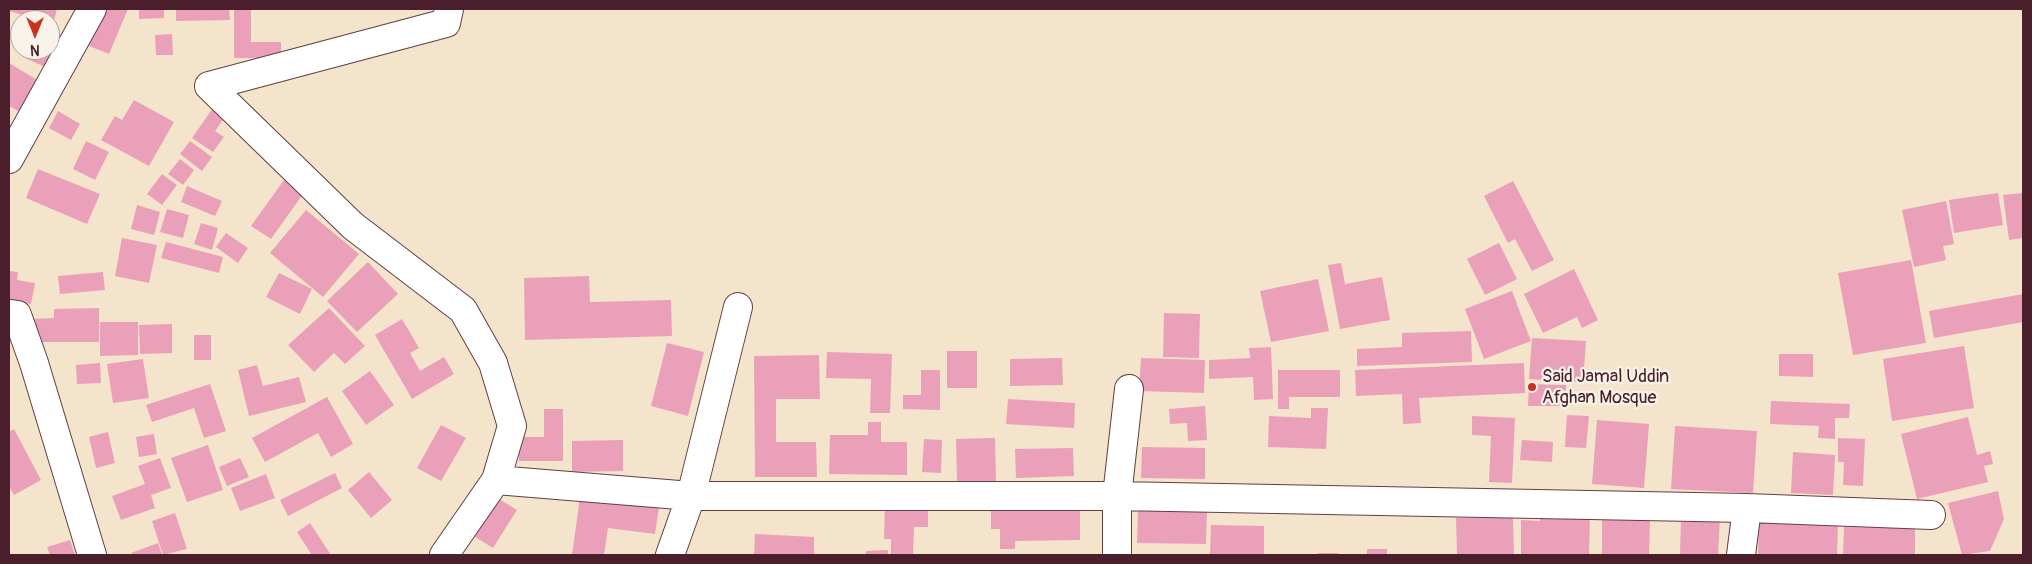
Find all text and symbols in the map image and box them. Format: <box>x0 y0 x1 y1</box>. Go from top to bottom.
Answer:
north arrow <box>10 10 60 60</box>
text: N <box>30 41 40 58</box>
place label: Said Jamal Uddin Afghan Mosque <box>1542 366 1669 408</box>
marker: Said Jamal Uddin Afghan Mosque <box>1526 381 1538 393</box>

